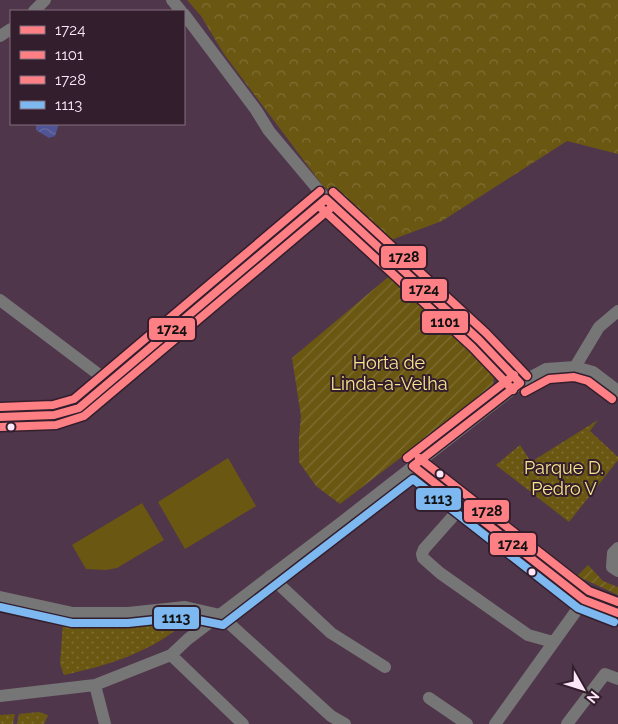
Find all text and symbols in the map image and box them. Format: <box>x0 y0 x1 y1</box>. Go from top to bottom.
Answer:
legend <box>10 10 185 125</box>
text: 1724 <box>55 21 85 39</box>
text: 1101 <box>55 46 84 64</box>
text: 1728 <box>55 71 86 89</box>
text: 1113 <box>55 96 82 114</box>
line badge: 1728 <box>380 245 427 269</box>
text: 1728 <box>388 249 420 265</box>
line badge: 1724 <box>401 278 448 302</box>
text: 1724 <box>409 281 439 297</box>
line badge: 1101 <box>421 310 469 334</box>
text: 1101 <box>430 314 460 330</box>
line badge: 1724 <box>148 317 196 341</box>
text: 1724 <box>157 321 187 337</box>
park label: Horta de Linda-a-Velha <box>330 352 448 394</box>
unlabelled marker <box>6 422 16 432</box>
park label: Parque D. Pedro V <box>524 457 604 499</box>
unlabelled marker <box>435 469 445 479</box>
line badge: 1113 <box>415 487 462 511</box>
text: 1113 <box>424 491 452 507</box>
line badge: 1728 <box>463 499 510 523</box>
text: 1728 <box>471 503 503 519</box>
line badge: 1724 <box>489 532 537 556</box>
text: 1724 <box>498 536 528 552</box>
unlabelled marker <box>527 567 537 577</box>
line badge: 1113 <box>153 606 200 630</box>
text: 1113 <box>162 610 190 626</box>
north arrow <box>558 664 608 714</box>
text: N <box>584 688 603 706</box>

